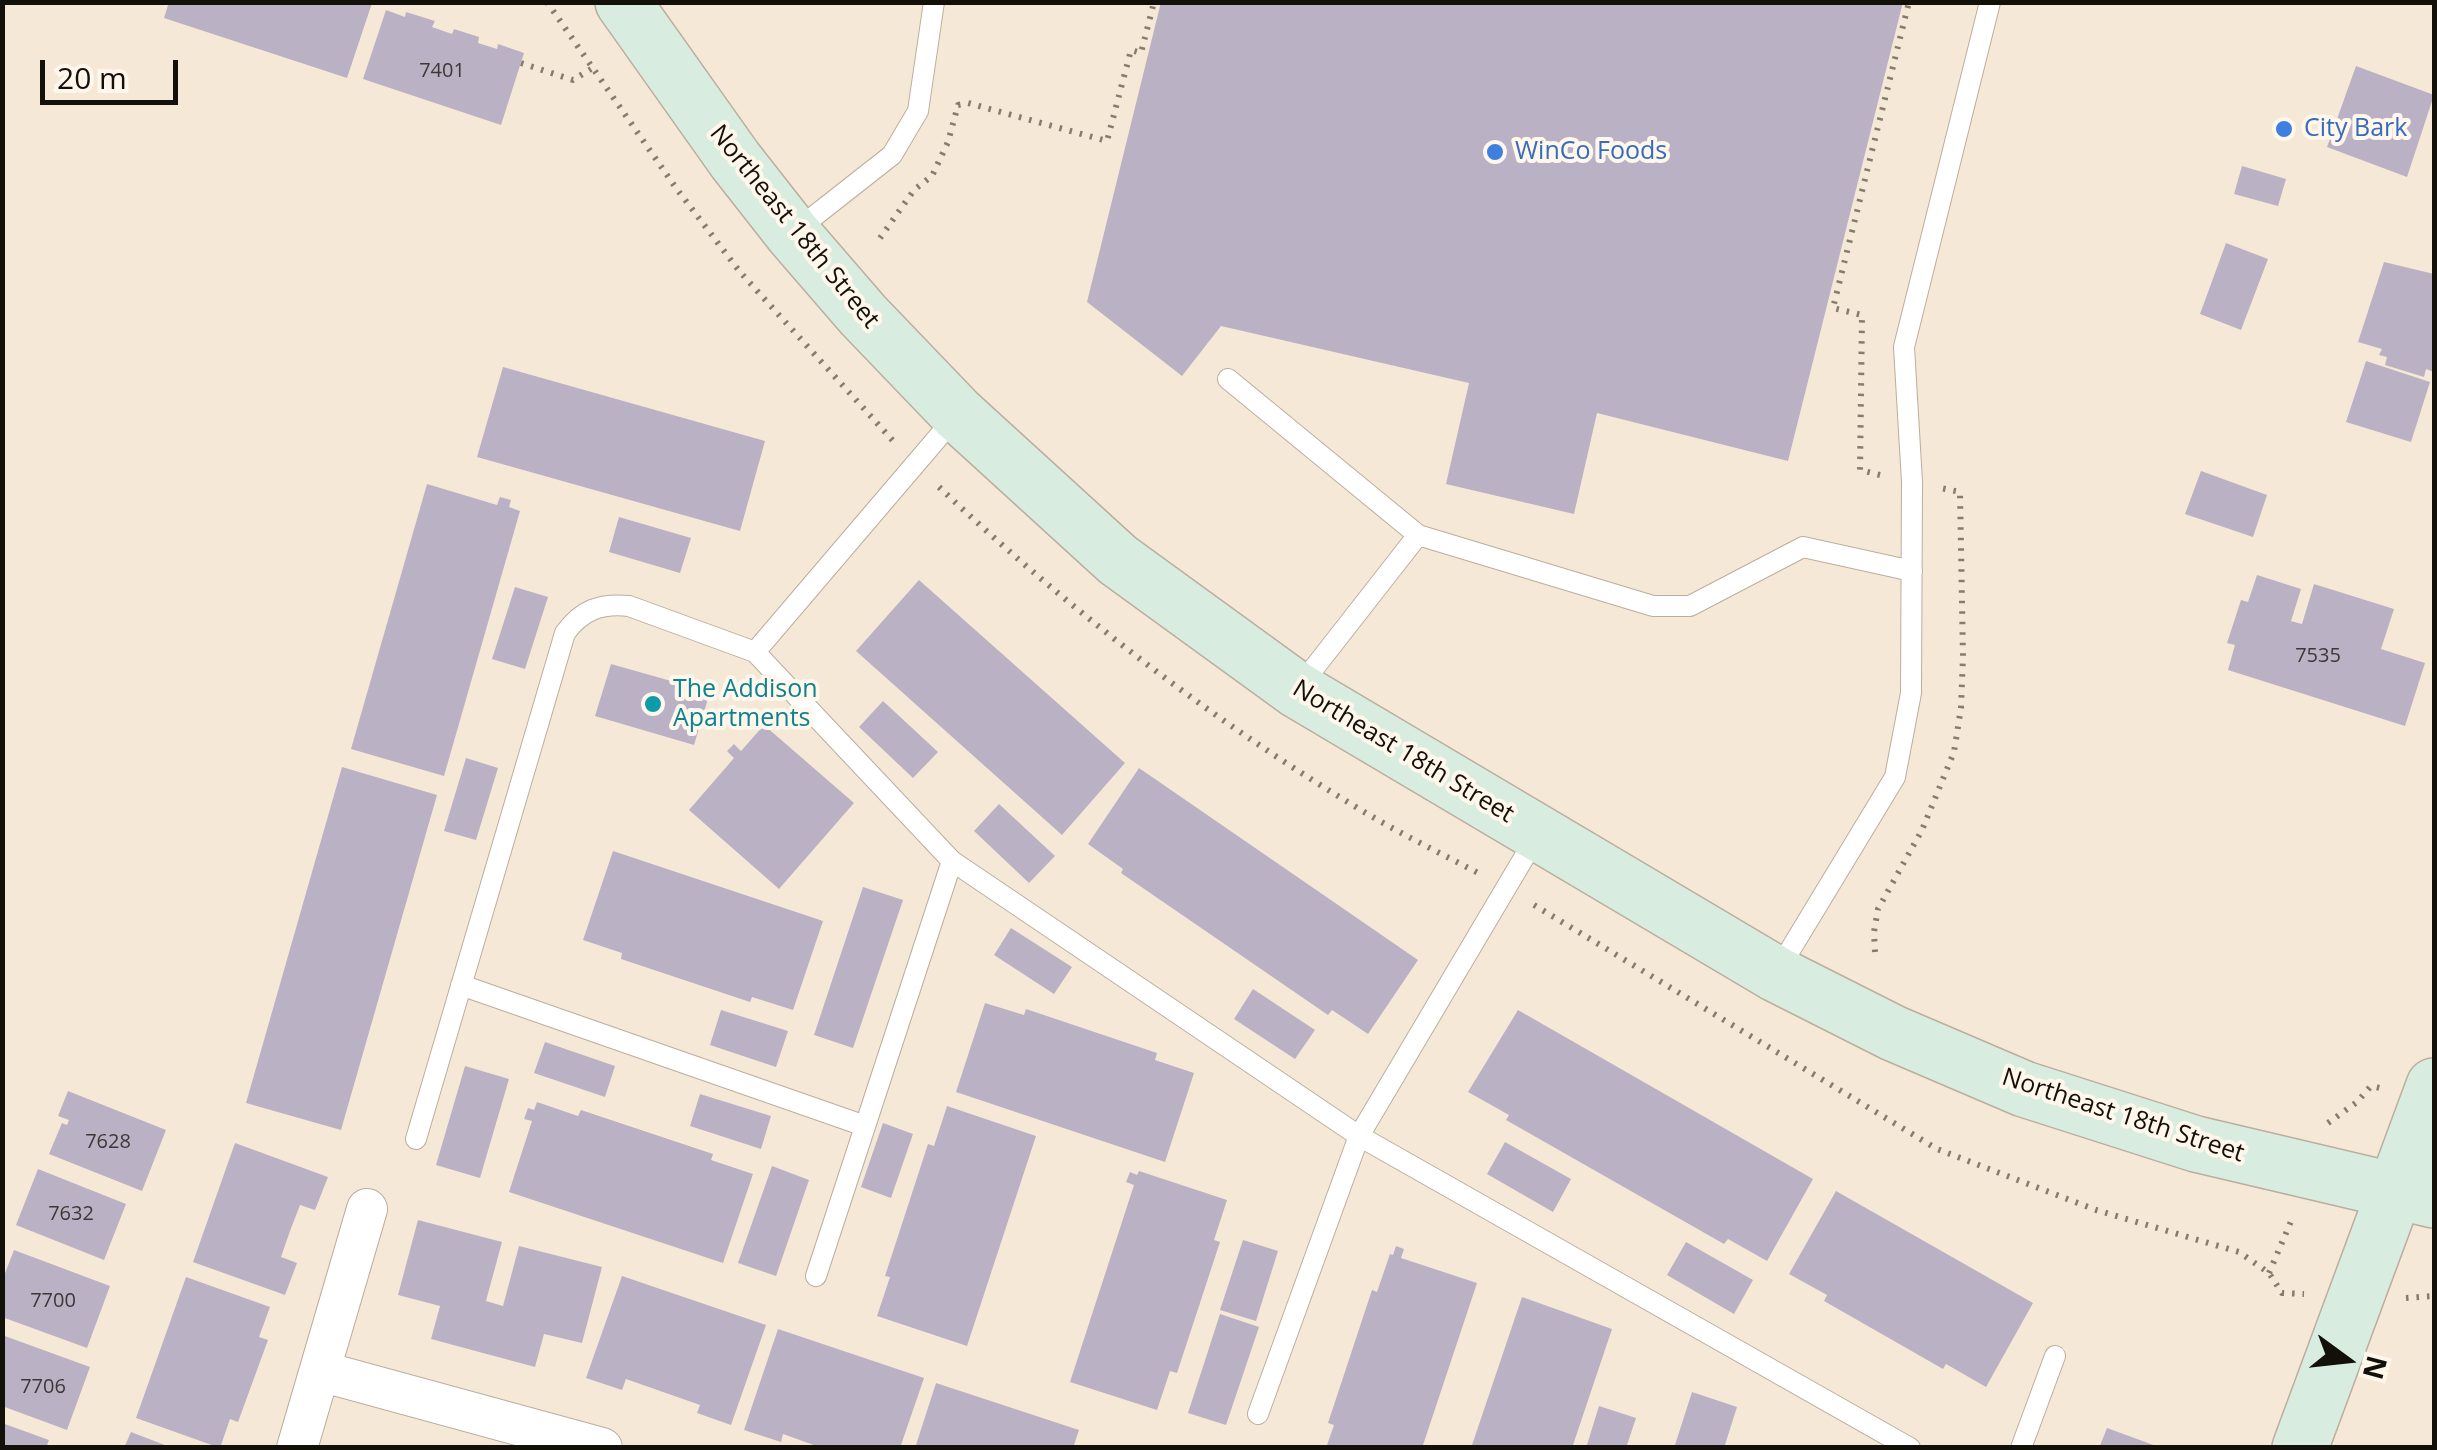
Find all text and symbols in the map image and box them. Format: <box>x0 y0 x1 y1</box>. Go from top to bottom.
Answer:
scale bar <box>45 40 182 102</box>
text: 20 m <box>57 57 127 98</box>
house number: 7401 <box>419 59 465 83</box>
place label: City Bark <box>2304 114 2407 144</box>
marker: City Bark <box>2273 118 2295 140</box>
street label: Northeast 18th Street <box>703 119 885 335</box>
place label: WinCo Foods <box>1515 137 1667 167</box>
marker: WinCo Foods <box>1484 141 1506 163</box>
house number: 7535 <box>2295 644 2341 668</box>
street label: Northeast 18th Street <box>1287 674 1519 830</box>
place label: The Addison Apartments <box>673 675 818 734</box>
marker: The Addison Apartments <box>642 693 664 715</box>
street label: Northeast 18th Street <box>1998 1063 2248 1169</box>
house number: 7628 <box>85 1130 131 1154</box>
house number: 7632 <box>48 1202 94 1226</box>
house number: 7700 <box>30 1289 76 1313</box>
north arrow <box>2297 1310 2397 1410</box>
text: N <box>2355 1352 2397 1384</box>
house number: 7706 <box>20 1375 66 1399</box>

